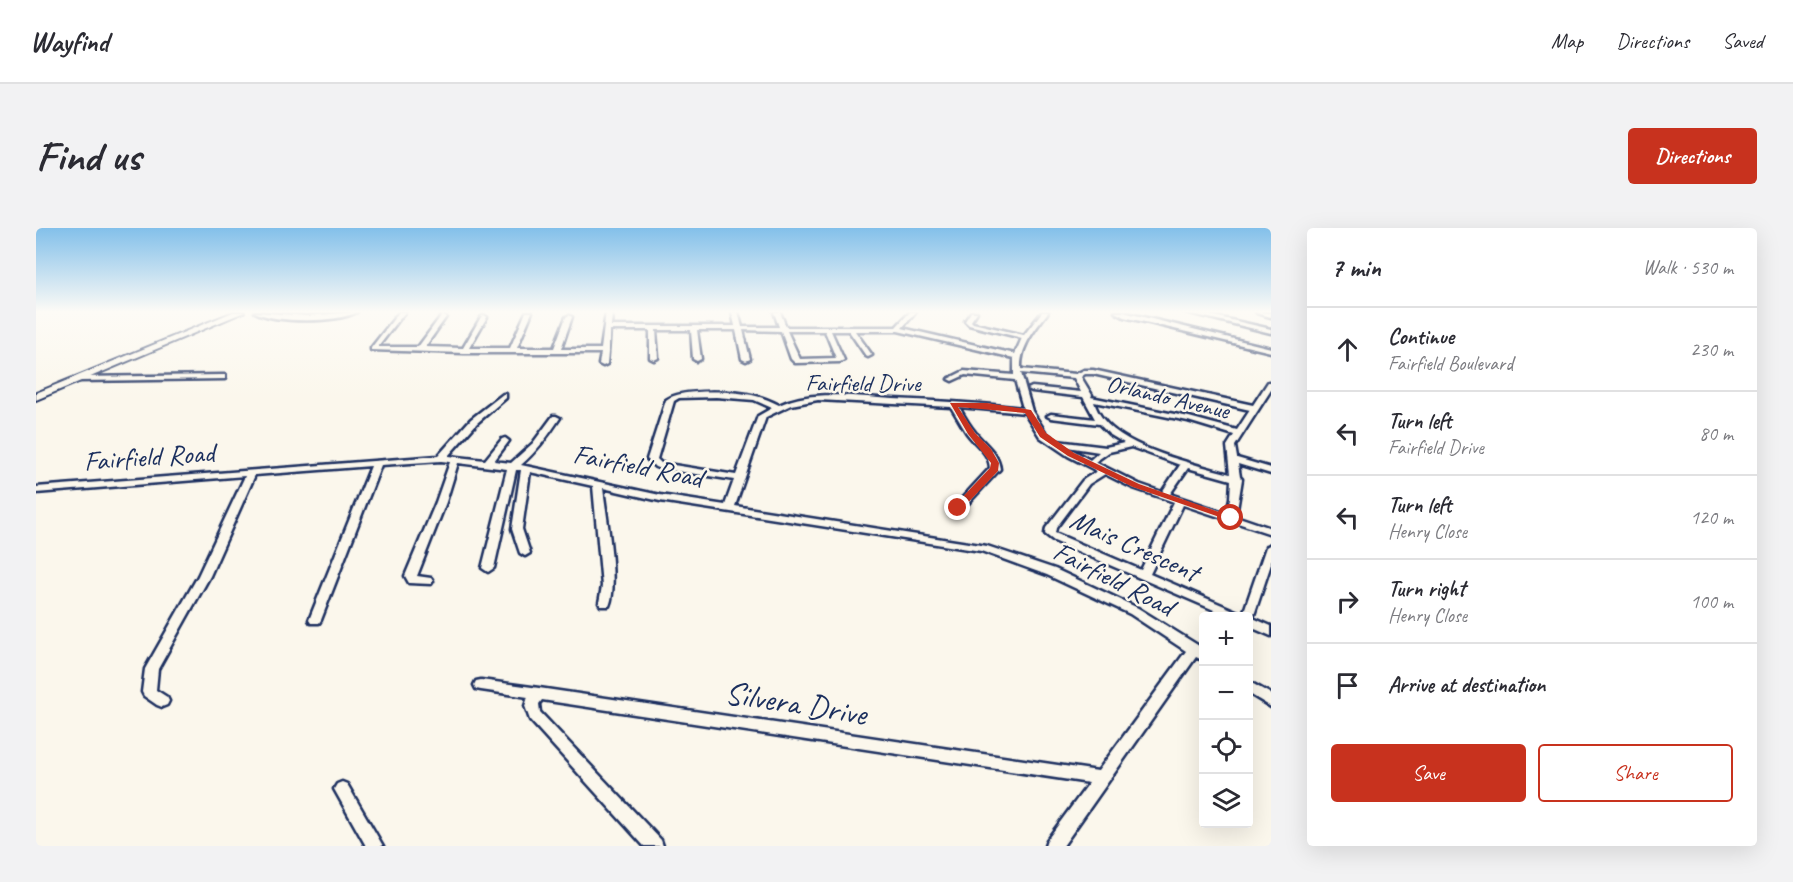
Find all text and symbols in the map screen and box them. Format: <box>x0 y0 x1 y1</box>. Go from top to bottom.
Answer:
text: Wayfind <box>30 24 109 59</box>
text: Map <box>1551 28 1583 54</box>
text: Directions <box>1616 28 1689 54</box>
text: Saved <box>1722 28 1763 54</box>
button: Directions <box>1628 128 1757 184</box>
text: Find us <box>36 130 141 183</box>
text: 7 min <box>1331 251 1381 284</box>
text: Walk · 530 m <box>1643 255 1733 280</box>
text: Continue <box>1388 323 1454 351</box>
icon: ahead <box>1331 333 1364 366</box>
text: 230 m <box>1690 337 1733 362</box>
text: Fairfield Boulevard <box>1388 351 1513 376</box>
street label: Fairfield Drive <box>805 368 923 398</box>
street label: Orlando Avenue <box>1104 368 1234 426</box>
text: Turn left <box>1388 407 1452 435</box>
icon: left <box>1331 417 1364 450</box>
text: 80 m <box>1699 421 1733 446</box>
street label: Fairfield Road <box>83 434 219 479</box>
text: Fairfield Drive <box>1388 435 1484 460</box>
street label: Fairfield Road <box>570 436 709 496</box>
text: Turn left <box>1388 491 1452 519</box>
route end <box>944 494 970 520</box>
icon: left <box>1331 501 1364 534</box>
street label: Mais Crescent <box>1065 502 1208 591</box>
route start <box>1217 504 1243 530</box>
text: 120 m <box>1690 505 1733 530</box>
text: Henry Close <box>1388 519 1467 544</box>
street label: Fairfield Road <box>1048 533 1184 626</box>
text: Turn right <box>1388 575 1465 603</box>
icon: right <box>1331 585 1364 618</box>
text: 100 m <box>1690 589 1733 614</box>
text: Henry Close <box>1388 603 1467 628</box>
map controls <box>1199 612 1253 828</box>
button: + <box>1199 612 1253 666</box>
button: − <box>1199 666 1253 720</box>
icon: arrive <box>1331 669 1364 702</box>
street label: Silvera Drive <box>722 671 872 735</box>
text: Arrive at destination <box>1388 671 1545 699</box>
button: locate <box>1199 720 1253 774</box>
button: Save <box>1331 744 1526 802</box>
button: Share <box>1538 744 1733 802</box>
button: layers <box>1199 774 1253 828</box>

